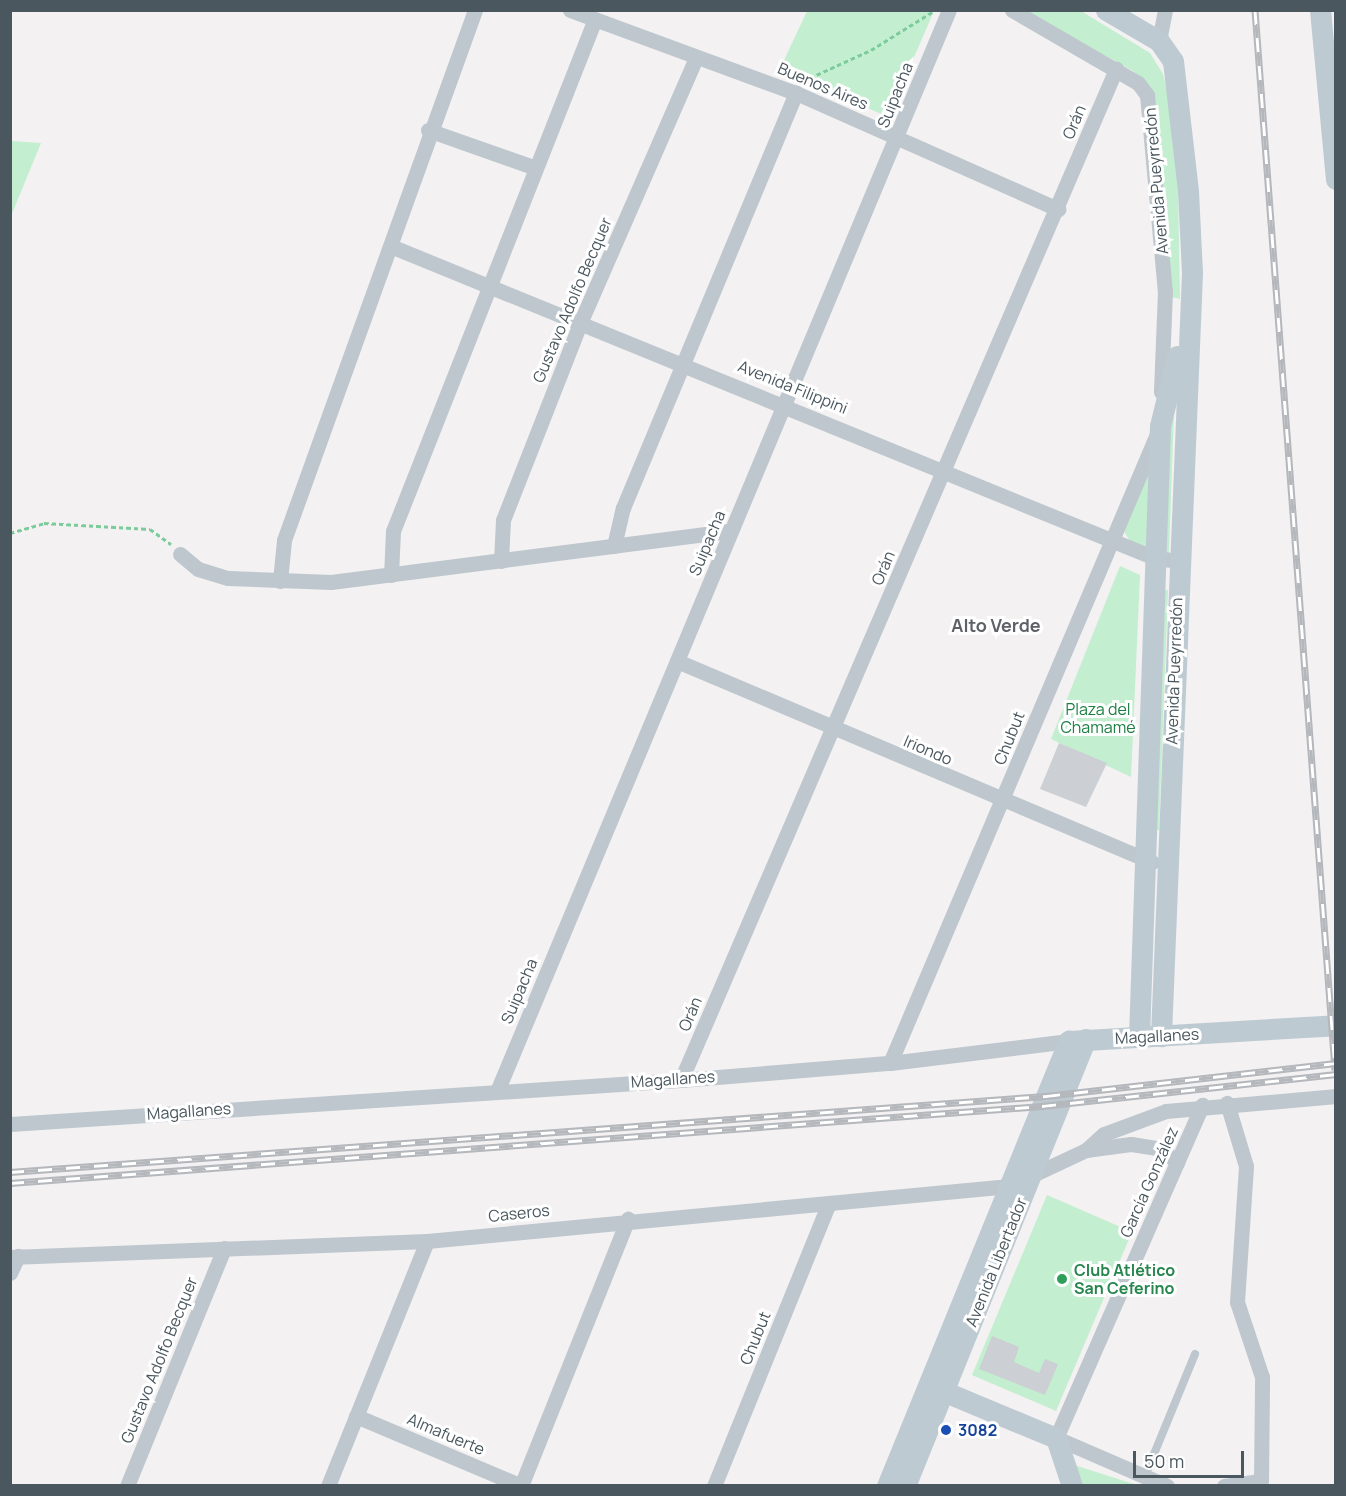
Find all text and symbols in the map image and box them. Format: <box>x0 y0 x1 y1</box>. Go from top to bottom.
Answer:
street label: Buenos Aires <box>775 58 871 114</box>
street label: Suipacha <box>873 60 917 130</box>
street label: Orán <box>1058 102 1090 142</box>
street label: Avenida Pueyrredón <box>1140 107 1172 255</box>
street label: Gustavo Adolfo Becquer <box>528 215 616 385</box>
street label: Avenida Filippini <box>735 356 851 418</box>
street label: Suipacha <box>685 508 729 578</box>
street label: Orán <box>867 548 899 588</box>
street label: Avenida Pueyrredón <box>1162 597 1186 745</box>
district label: Alto Verde <box>951 614 1041 636</box>
park label: Plaza del Chamamé <box>1060 699 1136 737</box>
street label: Chubut <box>990 709 1028 767</box>
street label: Iriondo <box>901 731 955 769</box>
street label: Suipacha <box>497 956 541 1026</box>
street label: Orán <box>674 994 706 1034</box>
street label: Magallanes <box>1114 1024 1200 1048</box>
street label: Magallanes <box>630 1066 716 1092</box>
street label: Magallanes <box>146 1098 232 1124</box>
street label: García González <box>1116 1124 1182 1240</box>
street label: Avenida Libertador <box>961 1195 1031 1329</box>
street label: Caseros <box>487 1200 551 1226</box>
place label: Club Atlético San Ceferino <box>1074 1260 1175 1298</box>
marker: Club Atlético San Ceferino <box>1055 1272 1069 1286</box>
street label: Gustavo Adolfo Becquer <box>117 1274 201 1446</box>
street label: Chubut <box>736 1309 774 1367</box>
street label: Almafuerte <box>404 1409 488 1459</box>
place label: 3082 <box>958 1420 997 1440</box>
marker: 3082 <box>939 1423 953 1437</box>
scale bar <box>1136 1439 1247 1477</box>
text: 50 m <box>1144 1449 1184 1473</box>

